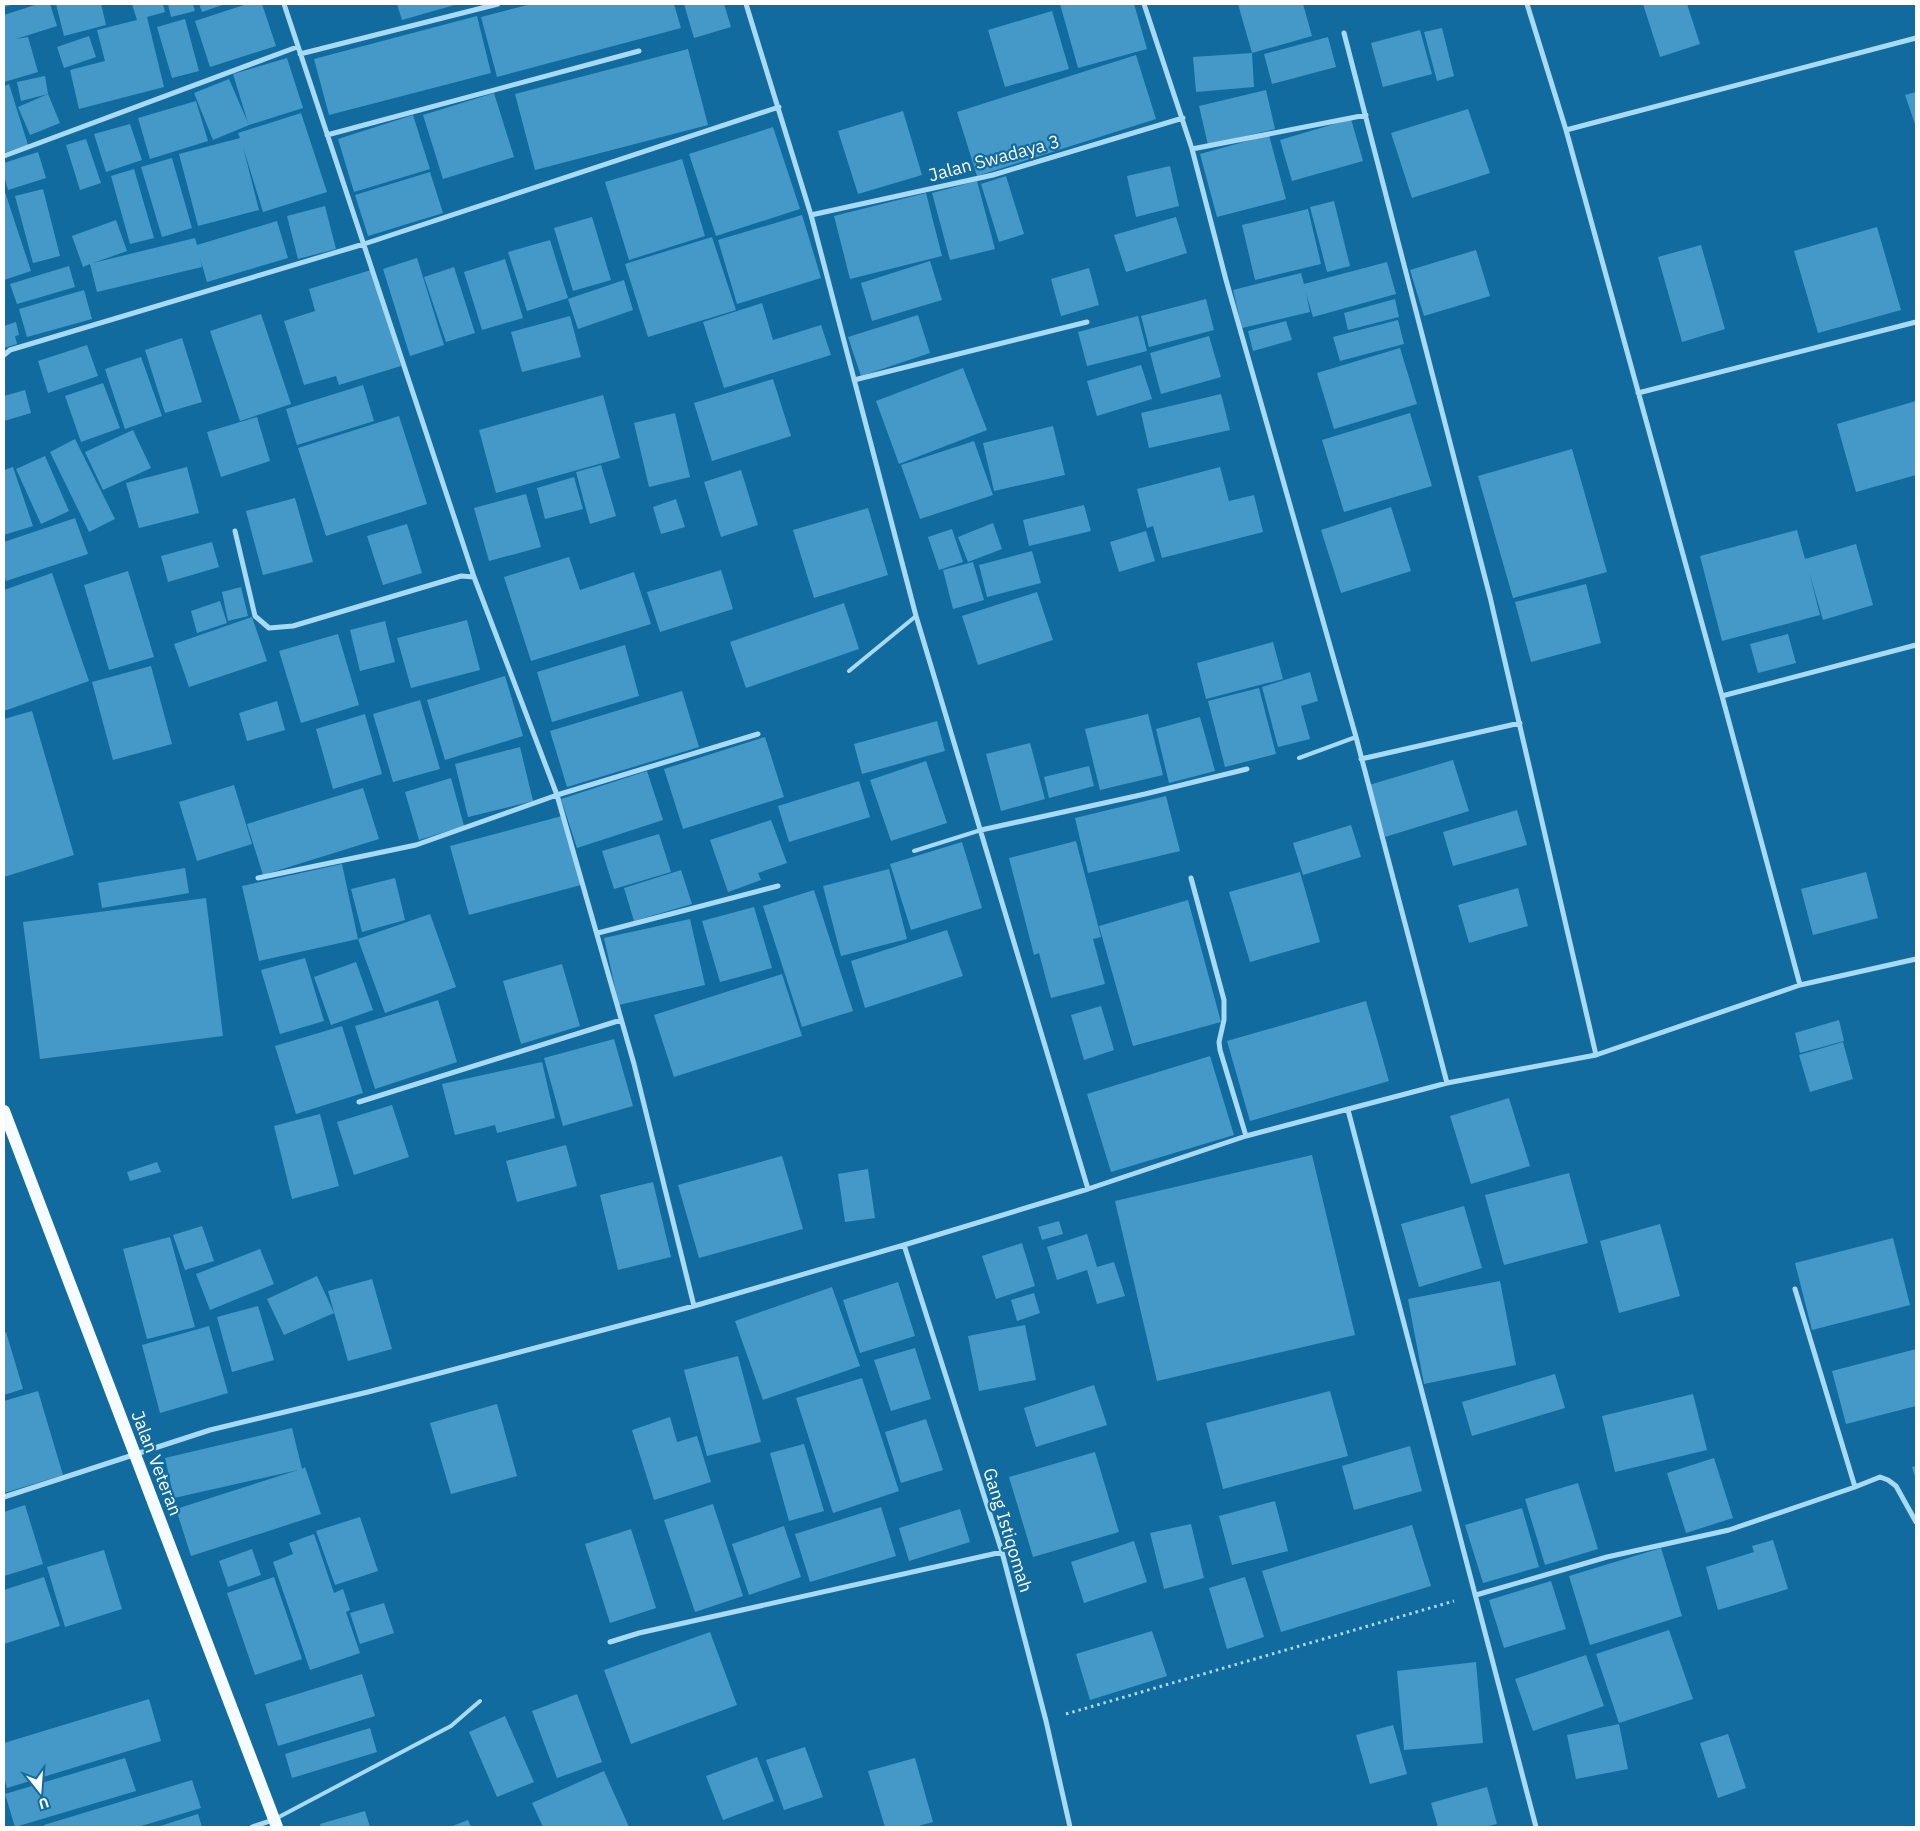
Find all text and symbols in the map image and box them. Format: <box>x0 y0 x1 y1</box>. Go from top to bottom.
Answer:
street label: Jalan Swadaya 3 <box>926 129 1062 187</box>
street label: Jalan Veteran <box>126 1407 188 1519</box>
street label: Gang Istiqomah <box>978 1465 1038 1595</box>
north arrow <box>15 1766 65 1816</box>
text: U <box>37 1793 51 1813</box>

